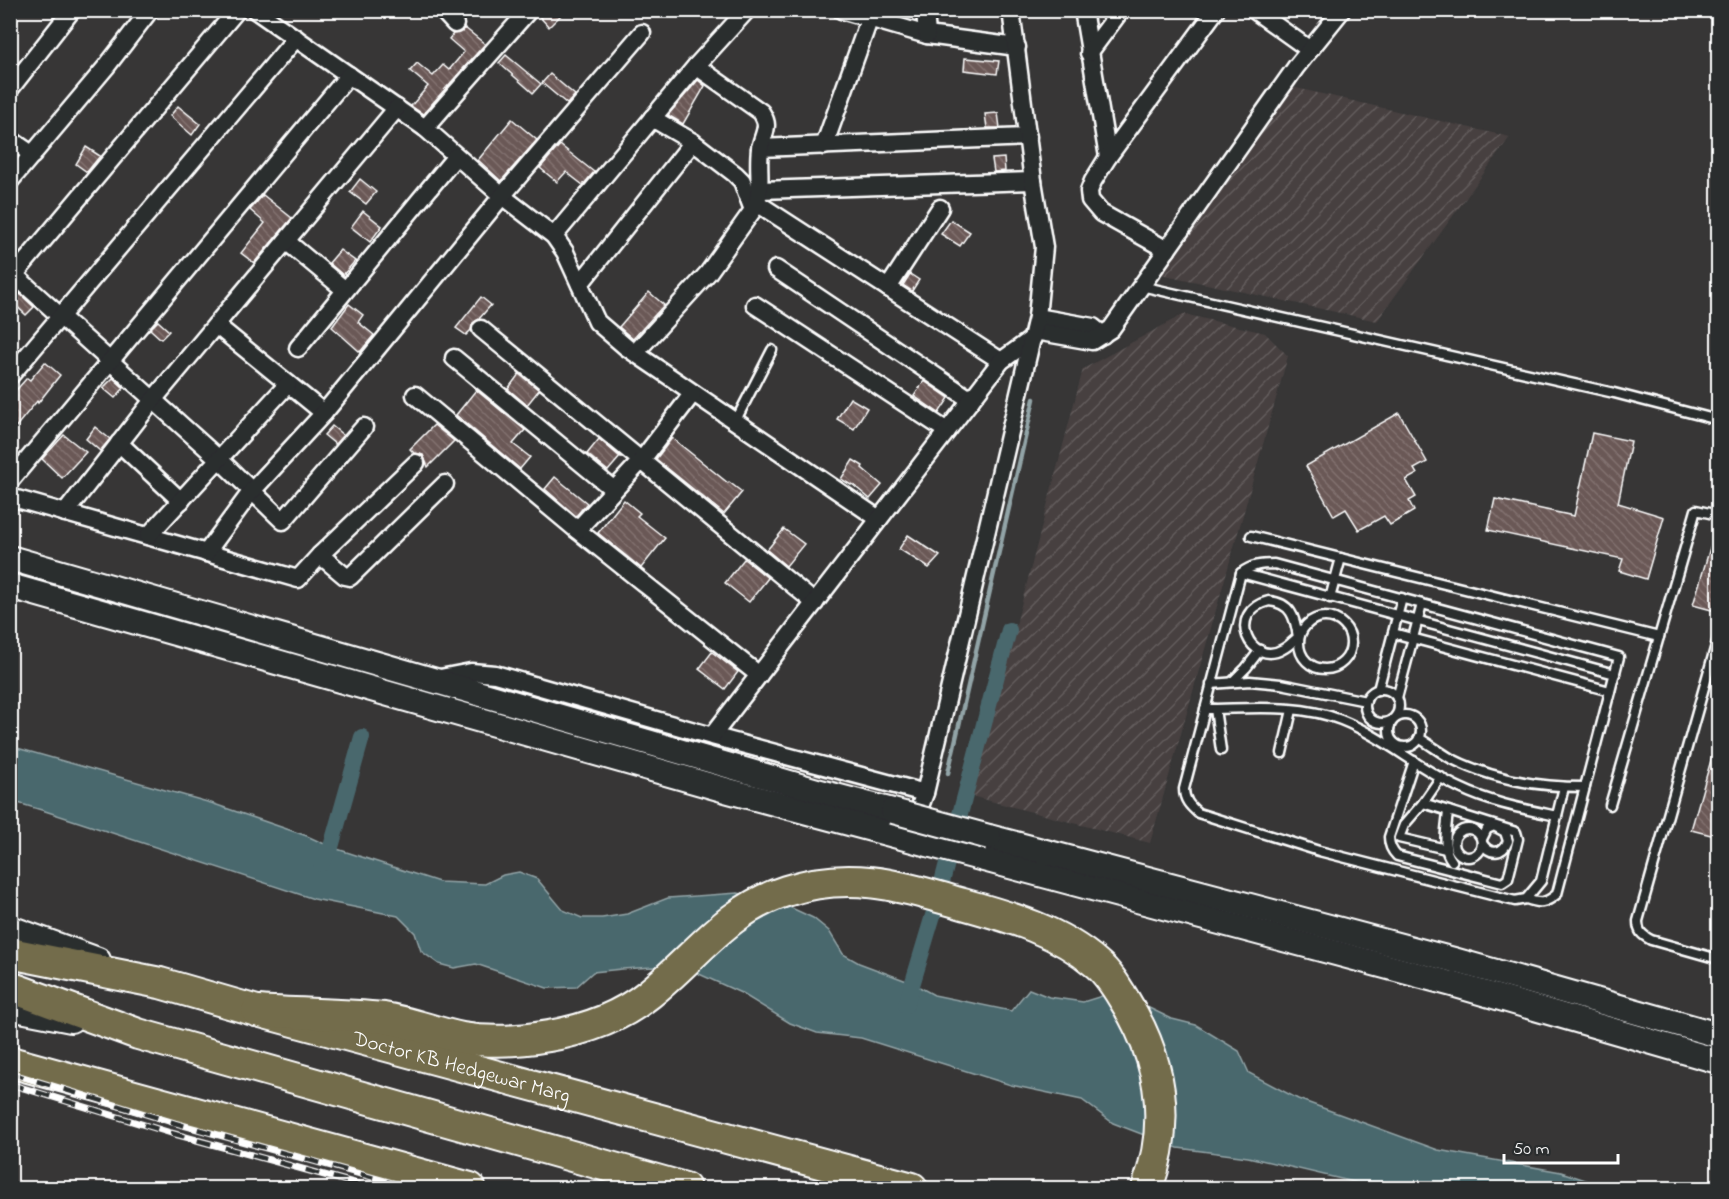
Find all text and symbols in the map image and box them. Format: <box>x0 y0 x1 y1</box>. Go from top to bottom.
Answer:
street label: Doctor KB Hedgewar Marg <box>348 1024 573 1114</box>
scale bar <box>1504 1127 1618 1165</box>
text: 50 m <box>1513 1137 1550 1163</box>

